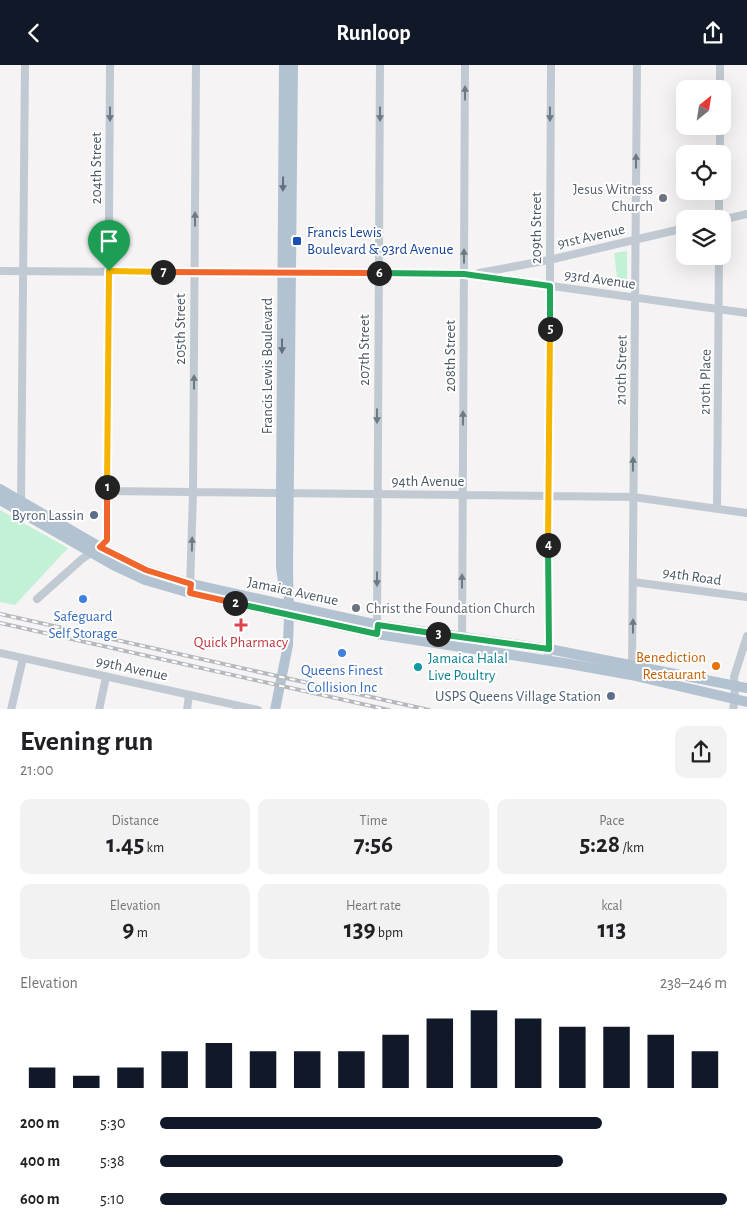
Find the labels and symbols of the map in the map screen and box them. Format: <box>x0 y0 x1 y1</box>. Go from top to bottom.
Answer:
north arrow <box>676 80 731 135</box>
one-way arrow <box>461 85 469 101</box>
one-way arrow <box>106 106 114 122</box>
one-way arrow <box>375 106 383 122</box>
one-way arrow <box>546 106 554 122</box>
street label: 204th Street <box>89 132 104 204</box>
one-way arrow <box>632 153 640 169</box>
one-way arrow <box>279 176 287 192</box>
place label: Jesus Witness Church <box>573 182 653 214</box>
street label: 209th Street <box>529 192 544 264</box>
marker: Jesus Witness Church <box>657 192 669 204</box>
one-way arrow <box>191 211 199 227</box>
pin <box>88 220 130 271</box>
street label: 91st Avenue <box>556 221 626 252</box>
place label: Francis Lewis Boulevard & 93rd Avenue <box>307 225 454 257</box>
marker: Francis Lewis Boulevard & 93rd Avenue <box>291 235 303 247</box>
one-way arrow <box>460 247 468 263</box>
pin: 7 <box>150 259 176 285</box>
pin: 6 <box>366 261 392 285</box>
street label: 93rd Avenue <box>563 267 637 292</box>
street label: 205th Street <box>173 293 188 365</box>
street label: Francis Lewis Boulevard <box>260 298 275 434</box>
street label: 207th Street <box>357 314 372 386</box>
pin: 5 <box>538 317 562 341</box>
street label: 208th Street <box>443 320 458 392</box>
street label: 210th Street <box>613 335 630 405</box>
one-way arrow <box>278 338 286 354</box>
street label: 210th Place <box>697 349 714 415</box>
one-way arrow <box>190 374 198 390</box>
one-way arrow <box>373 408 381 424</box>
one-way arrow <box>459 410 467 426</box>
one-way arrow <box>630 456 638 472</box>
street label: 94th Avenue <box>391 474 465 489</box>
pin: 1 <box>94 475 120 499</box>
place label: Byron Lassin <box>12 508 84 523</box>
marker: Byron Lassin <box>88 509 100 521</box>
pin: 4 <box>536 533 560 557</box>
one-way arrow <box>188 536 196 552</box>
street label: 94th Road <box>662 565 722 588</box>
one-way arrow <box>373 571 381 587</box>
one-way arrow <box>458 572 466 588</box>
street label: Jamaica Avenue <box>246 575 340 608</box>
pin: 2 <box>222 591 248 615</box>
marker: Safeguard Self Storage <box>77 593 89 605</box>
place label: Christ the Foundation Church <box>366 601 535 616</box>
marker: Christ the Foundation Church <box>350 602 362 614</box>
place label: Safeguard Self Storage <box>48 609 118 641</box>
one-way arrow <box>629 618 637 634</box>
marker: Quick Pharmacy <box>235 619 247 631</box>
pin: 3 <box>426 621 450 647</box>
place label: Quick Pharmacy <box>194 635 289 650</box>
marker: Queens Finest Collision Inc <box>336 647 348 659</box>
place label: Benediction Restaurant <box>636 650 706 682</box>
place label: Jamaica Halal Live Poultry <box>428 651 508 683</box>
street label: 99th Avenue <box>95 654 169 683</box>
marker: Benediction Restaurant <box>710 660 722 672</box>
marker: Jamaica Halal Live Poultry <box>412 661 424 673</box>
place label: Queens Finest Collision Inc <box>301 663 383 695</box>
place label: USPS Queens Village Station <box>435 689 601 704</box>
marker: USPS Queens Village Station <box>605 690 617 702</box>

